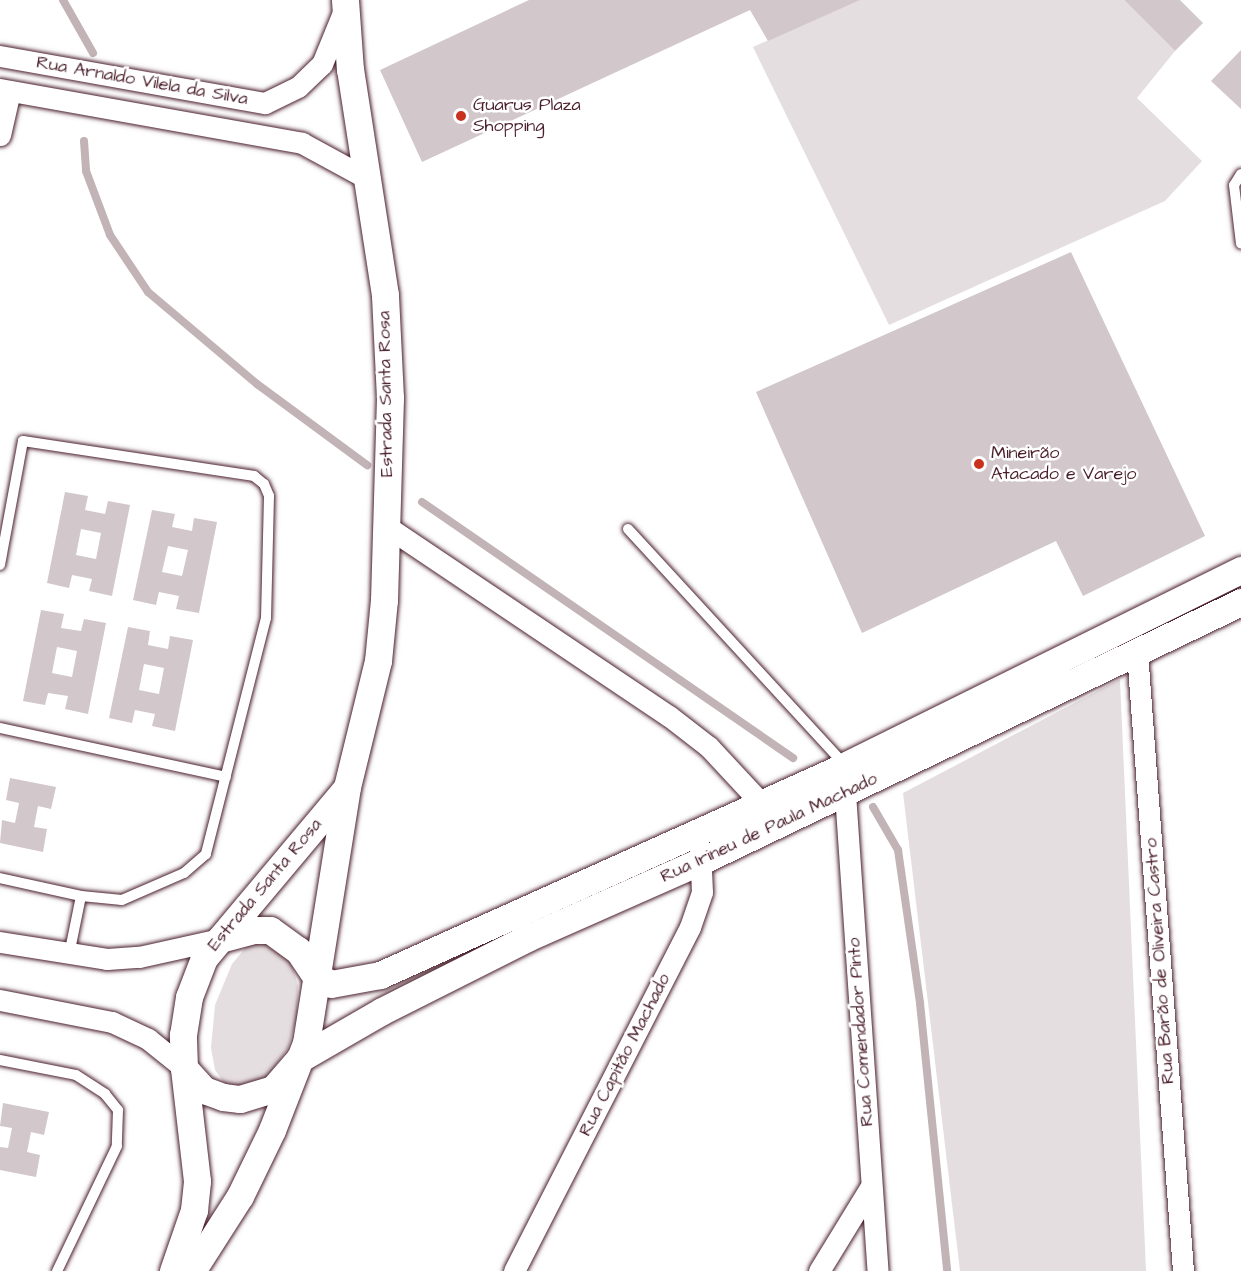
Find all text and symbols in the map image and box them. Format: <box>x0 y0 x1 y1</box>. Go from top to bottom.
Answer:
street label: Rua Arnaldo Vilela da Silva <box>35 52 249 110</box>
place label: Guarus Plaza Shopping <box>473 95 581 138</box>
marker: Guarus Plaza Shopping <box>454 109 468 123</box>
street label: Estrada Santa Rosa <box>374 311 398 477</box>
place label: Mineirão Atacado e Varejo <box>991 443 1136 486</box>
marker: Mineirão Atacado e Varejo <box>972 457 986 471</box>
street label: Rua Irineu de Paula Machado <box>657 768 881 888</box>
street label: Estrada Santa Rosa <box>203 814 327 956</box>
street label: Rua Barão de Oliveira Castro <box>1141 837 1179 1085</box>
street label: Rua Comendador Pinto <box>844 937 878 1127</box>
street label: Rua Capitão Machado <box>575 970 675 1140</box>

